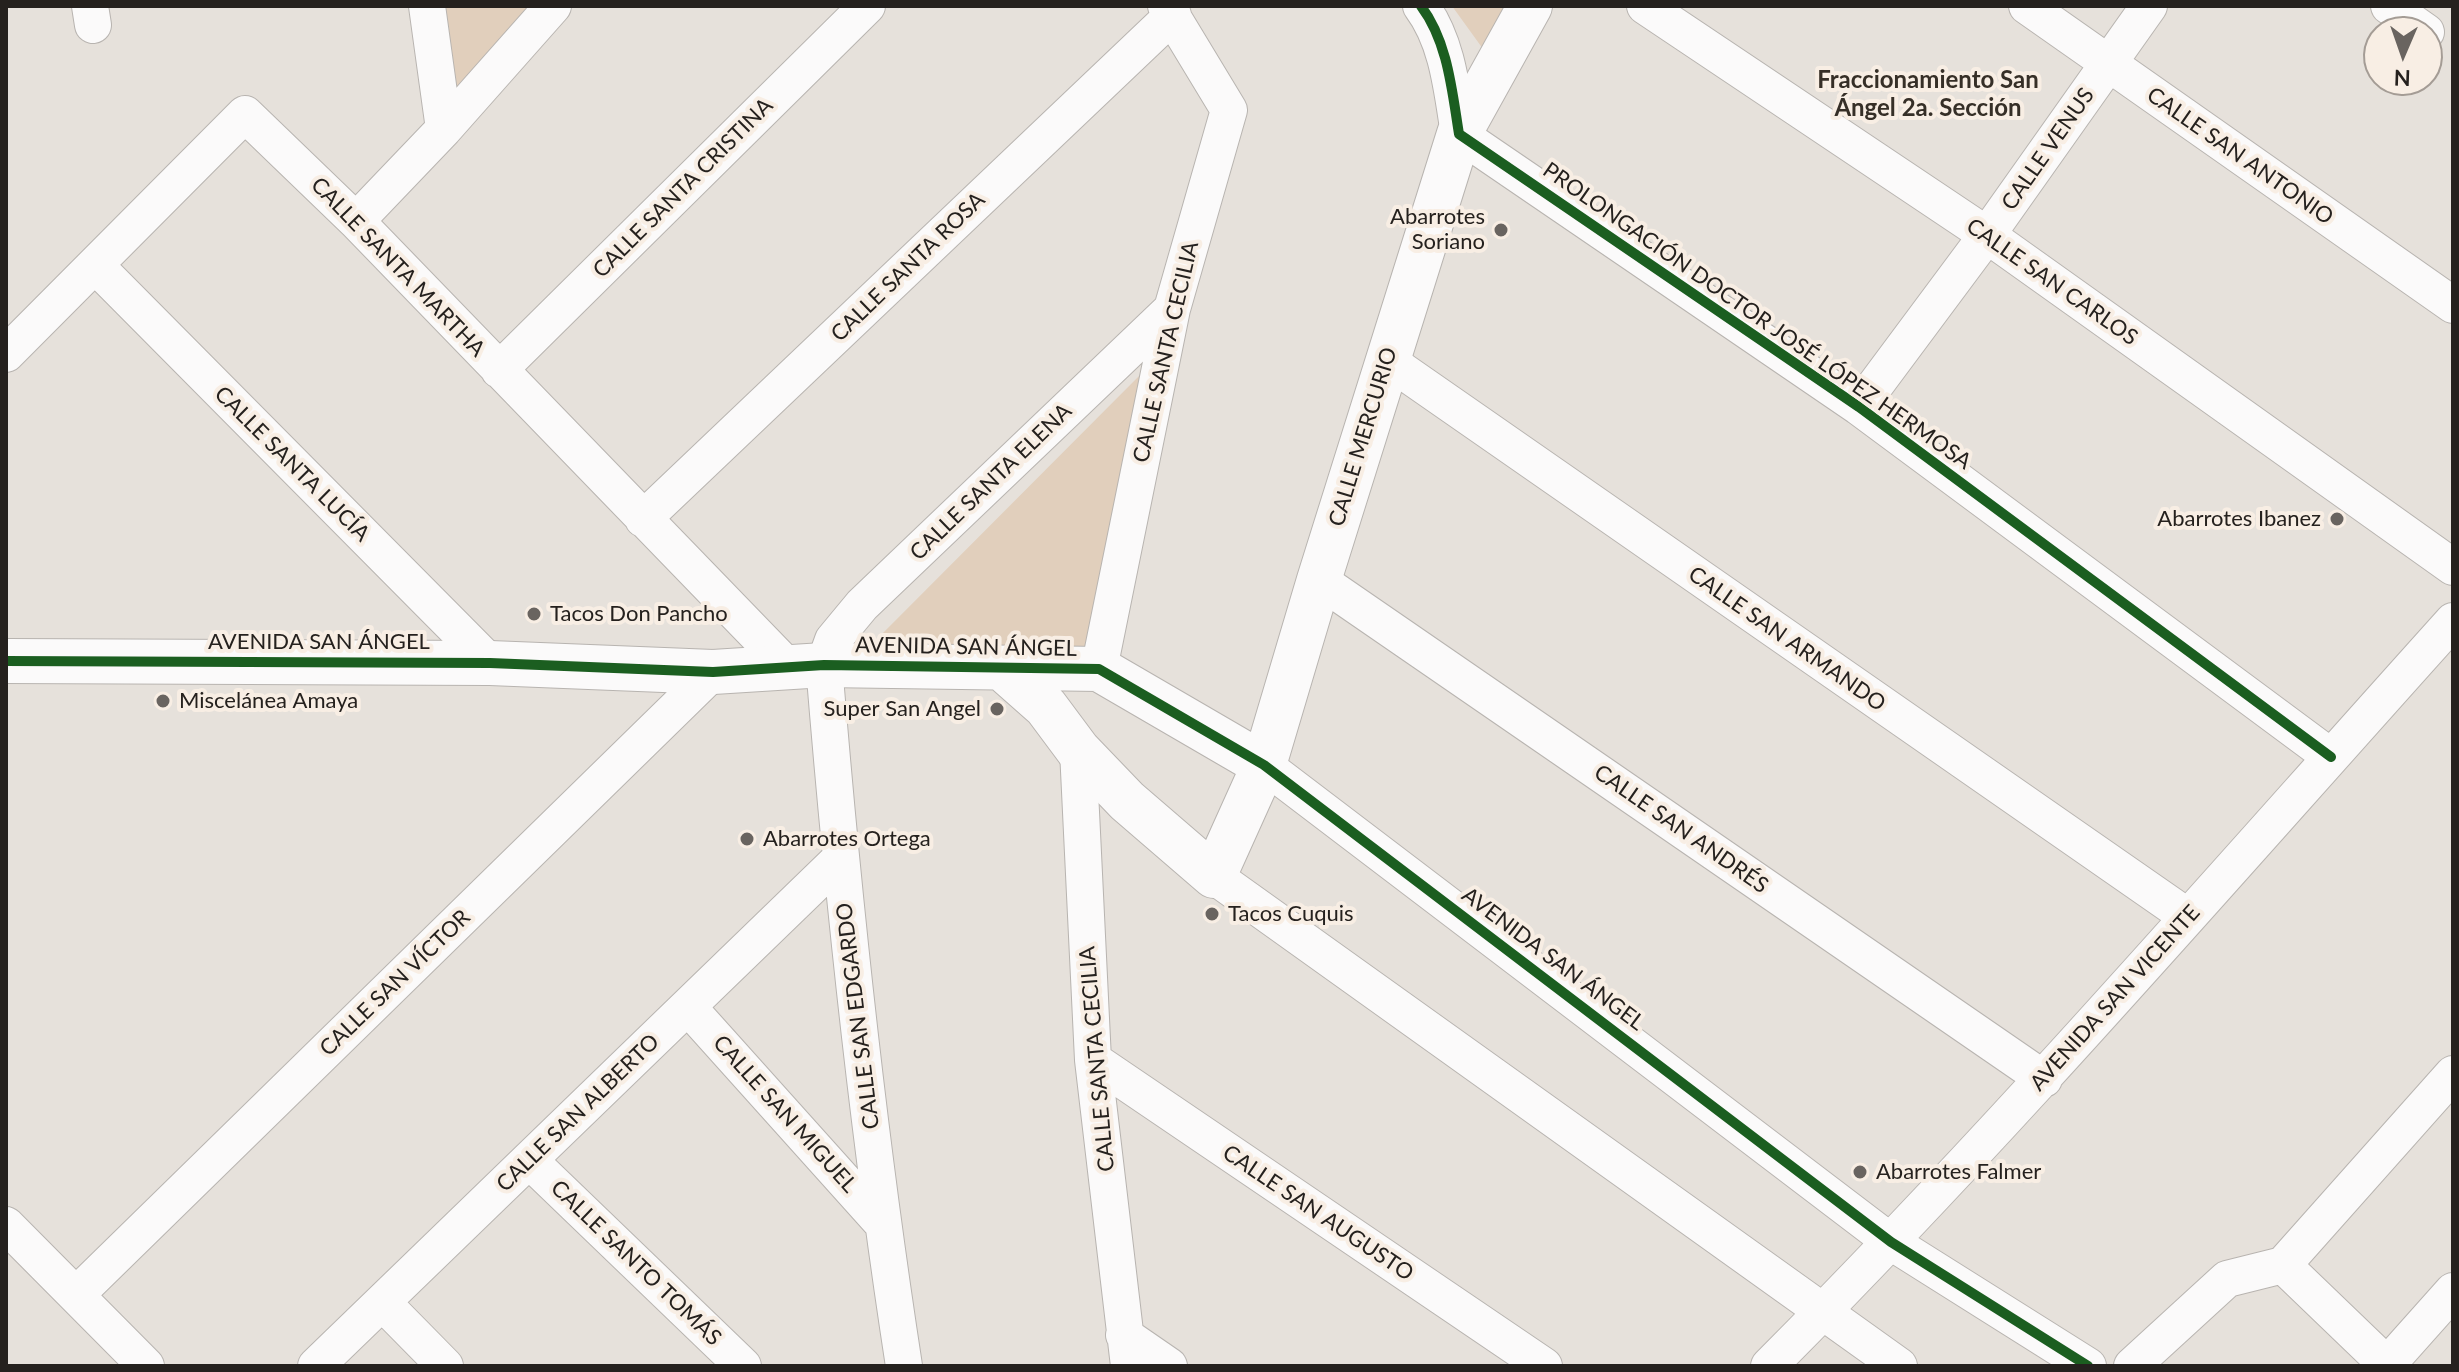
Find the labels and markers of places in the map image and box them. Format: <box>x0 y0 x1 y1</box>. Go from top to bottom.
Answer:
place label: Abarrotes Soriano <box>1390 204 1485 256</box>
marker: Abarrotes Soriano <box>1492 221 1510 239</box>
place label: Abarrotes Ibanez <box>2157 506 2321 532</box>
marker: Abarrotes Ibanez <box>2328 510 2346 528</box>
place label: Tacos Don Pancho <box>550 601 728 627</box>
marker: Tacos Don Pancho <box>525 605 543 623</box>
place label: Miscelánea Amaya <box>179 688 358 714</box>
marker: Miscelánea Amaya <box>154 692 172 710</box>
place label: Super San Angel <box>824 696 981 722</box>
marker: Super San Angel <box>988 700 1006 718</box>
place label: Abarrotes Ortega <box>763 826 931 852</box>
marker: Abarrotes Ortega <box>738 830 756 848</box>
place label: Tacos Cuquis <box>1228 901 1354 927</box>
marker: Tacos Cuquis <box>1203 905 1221 923</box>
place label: Abarrotes Falmer <box>1876 1159 2041 1185</box>
marker: Abarrotes Falmer <box>1851 1163 1869 1181</box>

